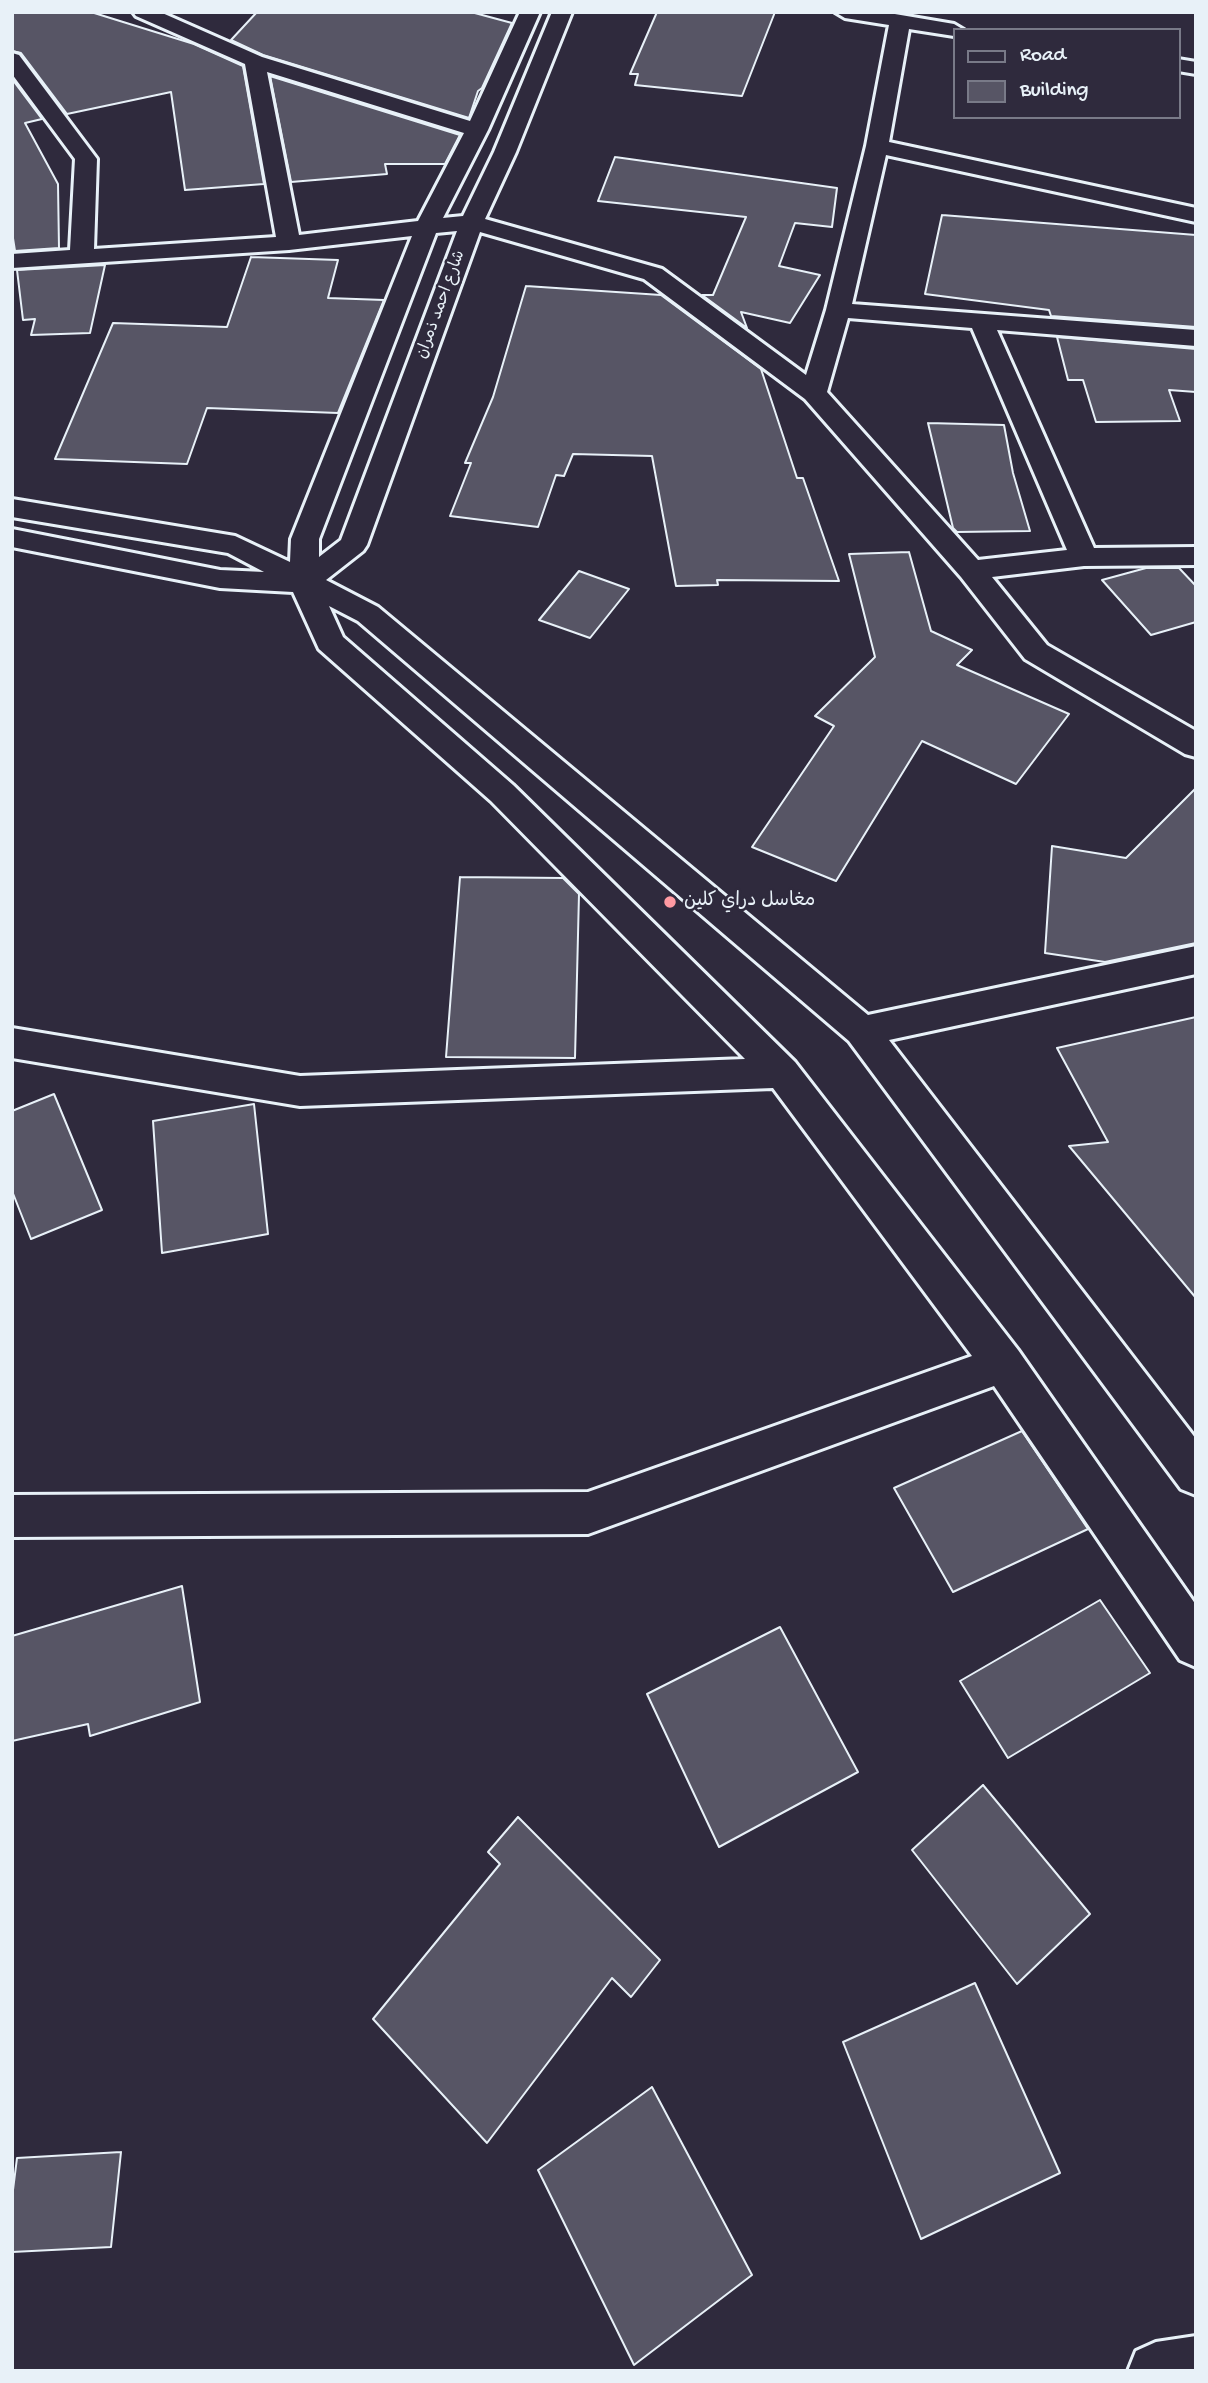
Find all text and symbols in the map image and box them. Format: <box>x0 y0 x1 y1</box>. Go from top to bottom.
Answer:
legend <box>953 28 1180 119</box>
text: Road <box>1020 44 1066 69</box>
text: Building <box>1020 79 1089 104</box>
street label: شارع احمد ذمران <box>414 248 470 362</box>
place label: مغاسل دراي كلين <box>684 891 815 913</box>
marker: مغاسل دراي كلين <box>662 894 678 910</box>

